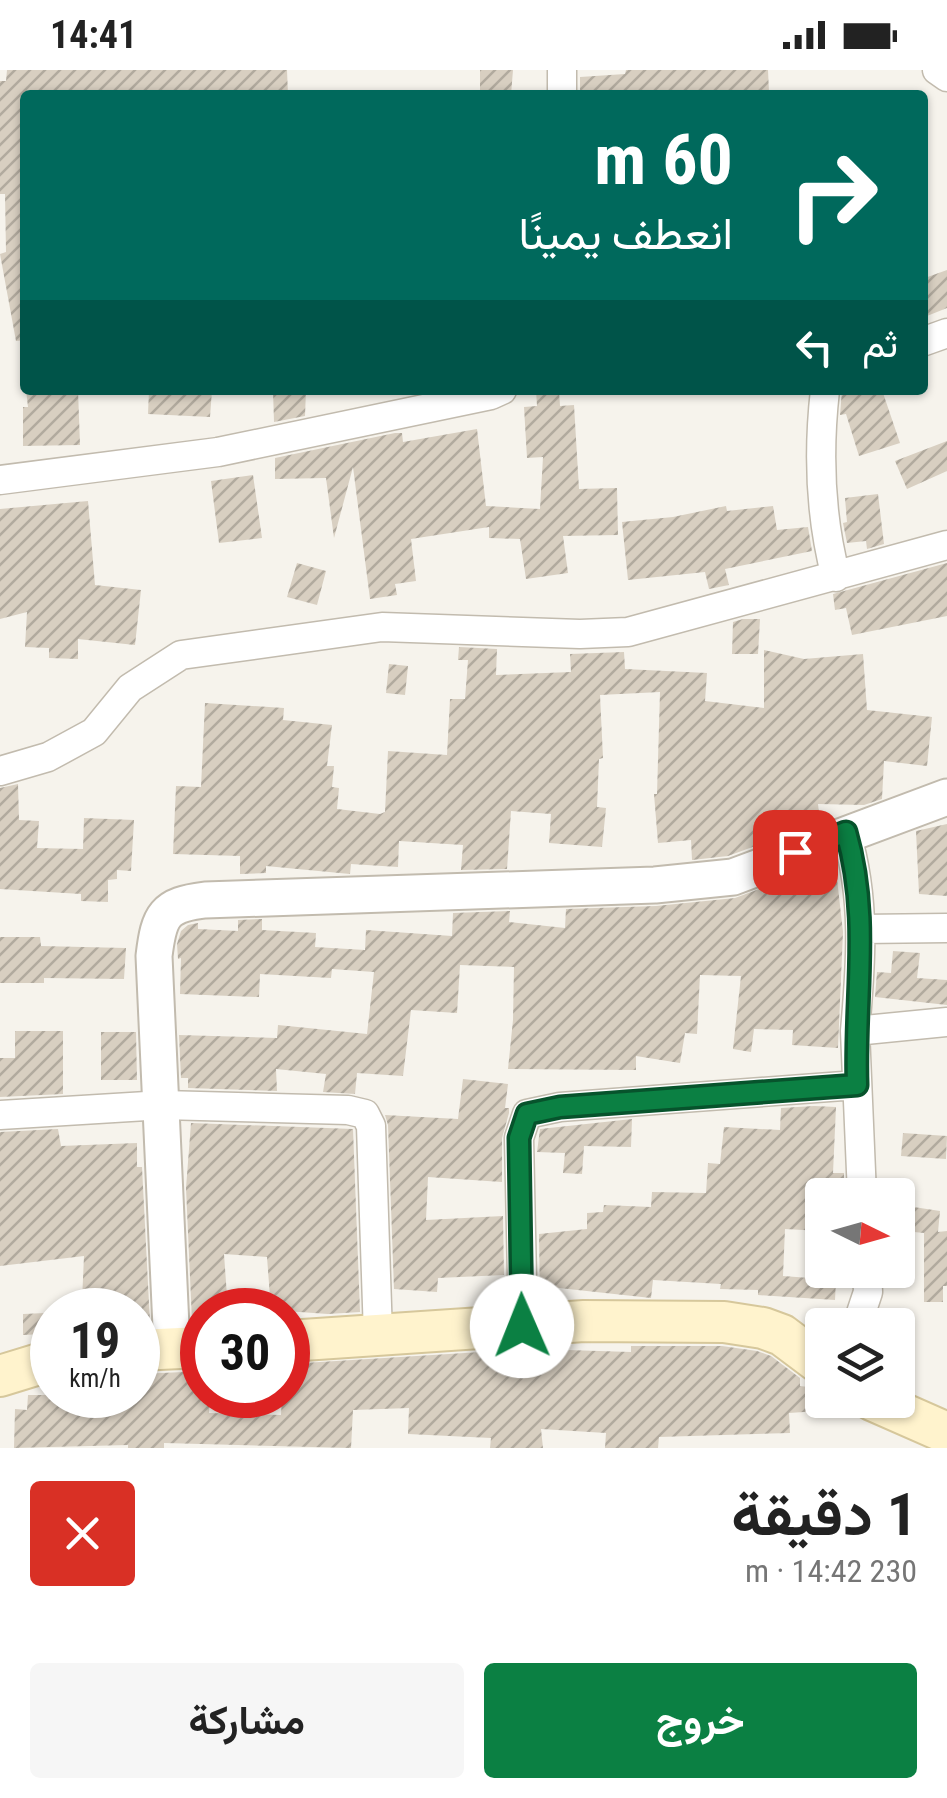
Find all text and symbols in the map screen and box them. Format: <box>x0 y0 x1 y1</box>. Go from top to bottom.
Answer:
text: 14:41 <box>50 13 137 57</box>
text: 60 m <box>594 119 733 201</box>
icon: right <box>768 130 898 260</box>
text: انعطف يمينًا <box>518 207 733 260</box>
icon: left <box>787 320 842 375</box>
text: ثم <box>862 322 898 366</box>
pin <box>753 810 838 895</box>
icon: arrive <box>768 825 823 880</box>
north arrow <box>805 1178 915 1288</box>
map controls <box>805 1178 915 1418</box>
position arrow <box>470 1274 574 1378</box>
speed limit sign: 30 <box>180 1288 310 1418</box>
button: layers <box>805 1308 915 1418</box>
text: 19 <box>70 1312 120 1370</box>
text: km/h <box>69 1364 121 1393</box>
text: 1 دقيقة <box>731 1479 917 1550</box>
button: close <box>30 1481 135 1586</box>
text: 230 m · 14:42 <box>745 1552 917 1590</box>
button: مشاركة <box>30 1663 464 1778</box>
button: خروج <box>484 1663 917 1778</box>

